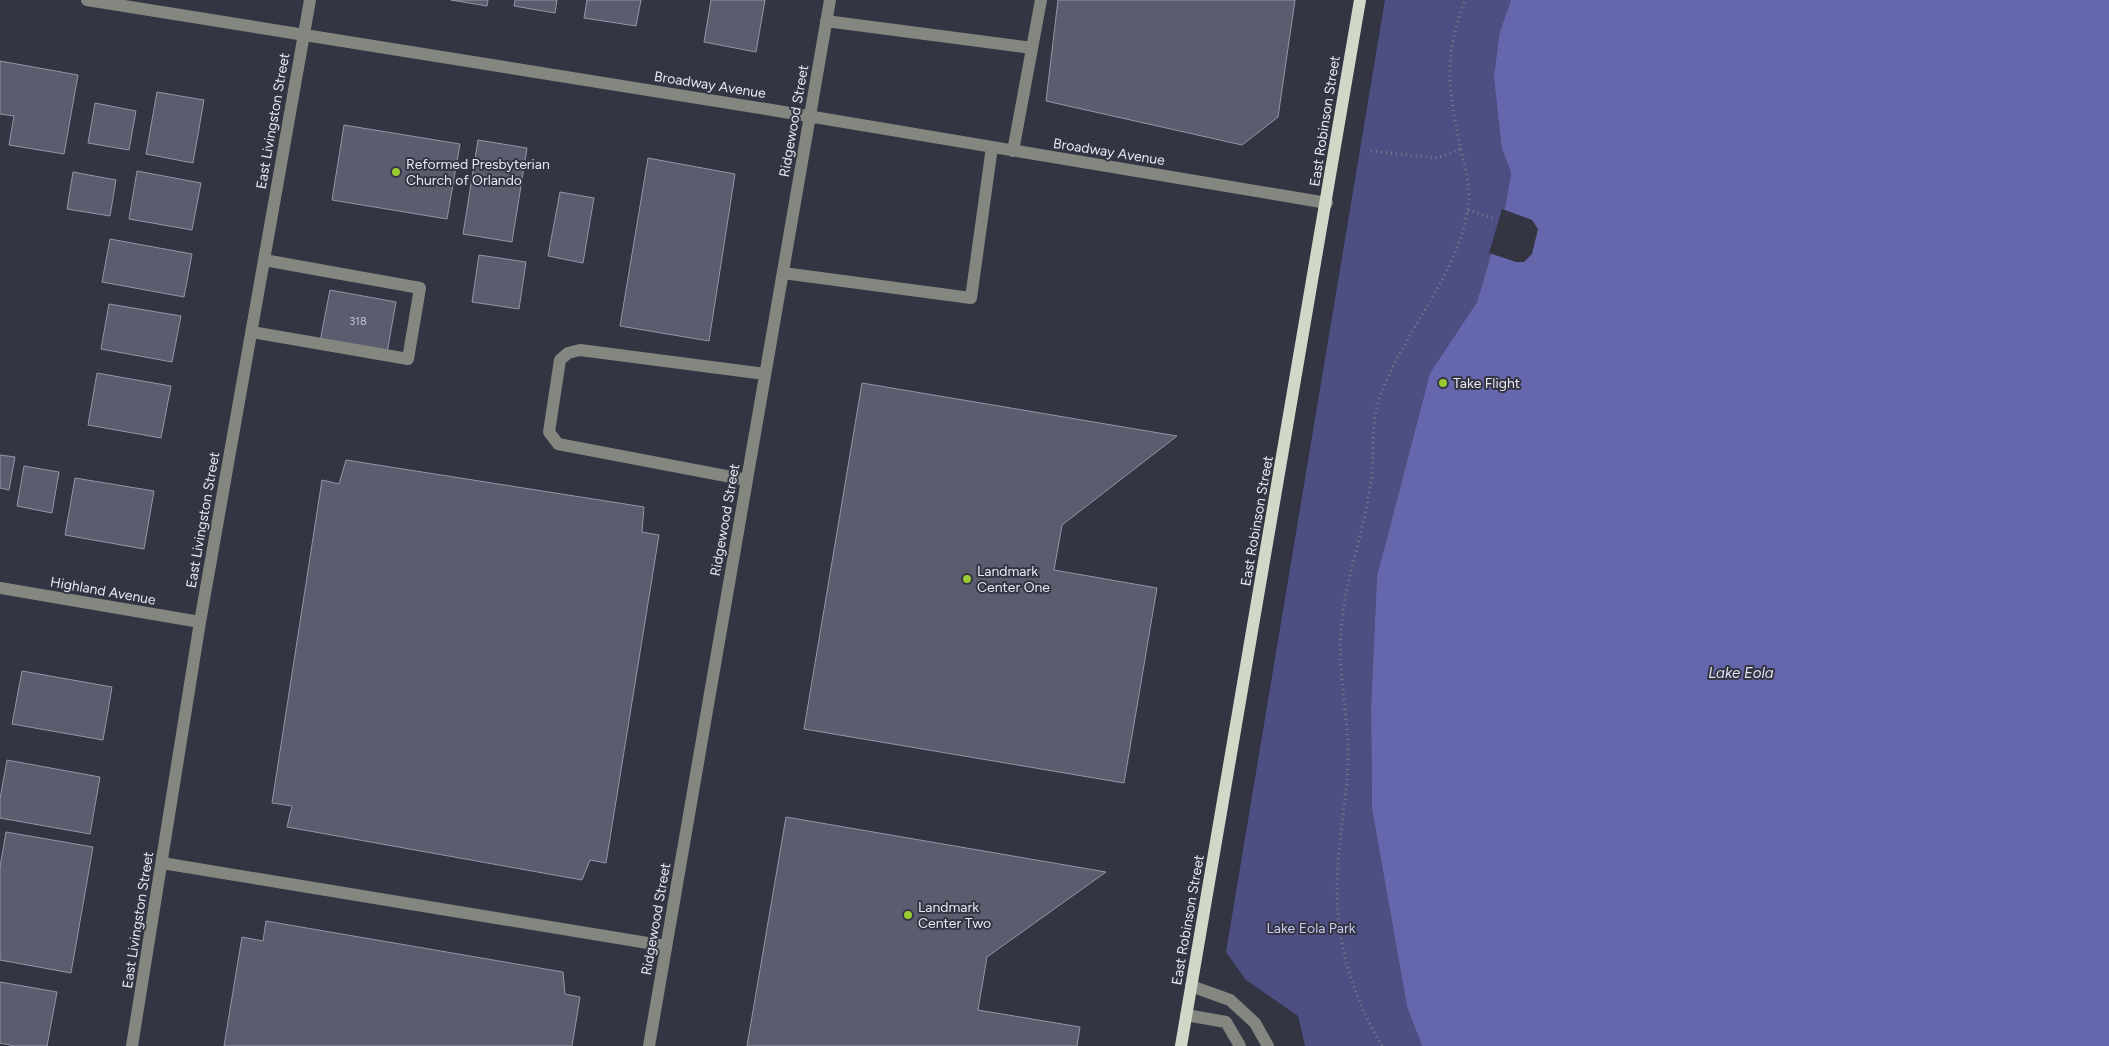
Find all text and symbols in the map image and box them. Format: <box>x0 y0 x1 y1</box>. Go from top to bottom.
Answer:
street label: East Livingston Street <box>253 51 293 191</box>
street label: East Robinson Street <box>1306 54 1344 188</box>
street label: Ridgewood Street <box>776 63 812 179</box>
street label: Broadway Avenue <box>653 68 767 102</box>
street label: Broadway Avenue <box>1052 135 1166 169</box>
place label: Reformed Presbyterian Church of Orlando <box>406 156 550 189</box>
marker: Reformed Presbyterian Church of Orlando <box>390 166 402 178</box>
house number: 318 <box>349 315 367 328</box>
place label: Take Flight <box>1453 375 1520 392</box>
marker: Take Flight <box>1437 377 1449 389</box>
street label: East Livingston Street <box>183 450 223 590</box>
street label: East Robinson Street <box>1237 455 1277 587</box>
street label: Ridgewood Street <box>707 462 743 578</box>
place label: Landmark Center One <box>977 563 1050 596</box>
street label: Highland Avenue <box>49 573 157 609</box>
marker: Landmark Center One <box>961 573 973 585</box>
water label: Lake Eola <box>1708 664 1774 682</box>
street label: East Livingston Street <box>119 850 157 990</box>
street label: East Robinson Street <box>1168 854 1208 986</box>
street label: Ridgewood Street <box>638 861 674 977</box>
place label: Landmark Center Two <box>918 899 991 932</box>
marker: Landmark Center Two <box>902 909 914 921</box>
park label: Lake Eola Park <box>1267 920 1356 937</box>

